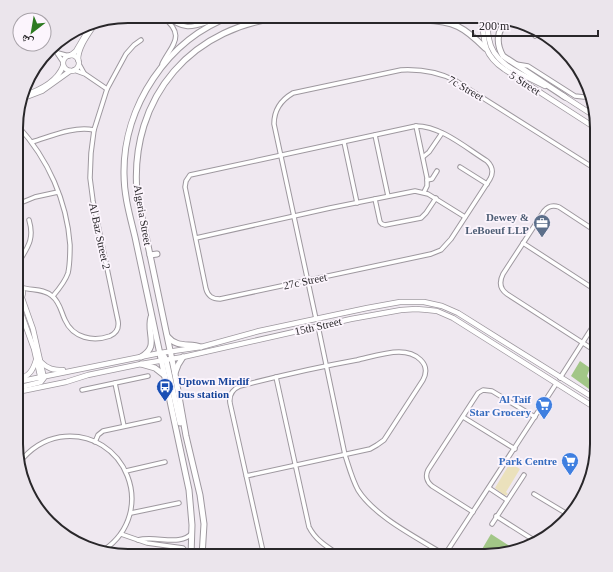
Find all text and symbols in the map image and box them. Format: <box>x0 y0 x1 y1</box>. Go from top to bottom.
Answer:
north arrow <box>12 12 52 52</box>
scale bar <box>473 12 598 38</box>
text: 200 m <box>479 19 510 33</box>
text: ش <box>18 31 36 49</box>
street label: 5 Street <box>508 69 542 97</box>
street label: 7c Street <box>446 73 486 103</box>
street label: Algeria Street <box>132 184 154 246</box>
street label: Al Baz Street 2 <box>87 202 113 270</box>
place label: Dewey & LeBoeuf LLP <box>465 211 529 236</box>
office icon: Dewey & LeBoeuf LLP <box>532 213 552 238</box>
street label: 27c Street <box>282 271 328 291</box>
street label: 15th Street <box>293 315 343 337</box>
place label: Uptown Mirdif bus station <box>178 375 250 400</box>
bus stop icon: Uptown Mirdif bus station <box>155 377 175 402</box>
place label: Al Taif Star Grocery <box>469 393 531 418</box>
supermarket icon: Al Taif Star Grocery <box>534 395 554 420</box>
supermarket icon: Park Centre <box>560 451 580 476</box>
place label: Park Centre <box>499 455 557 467</box>

